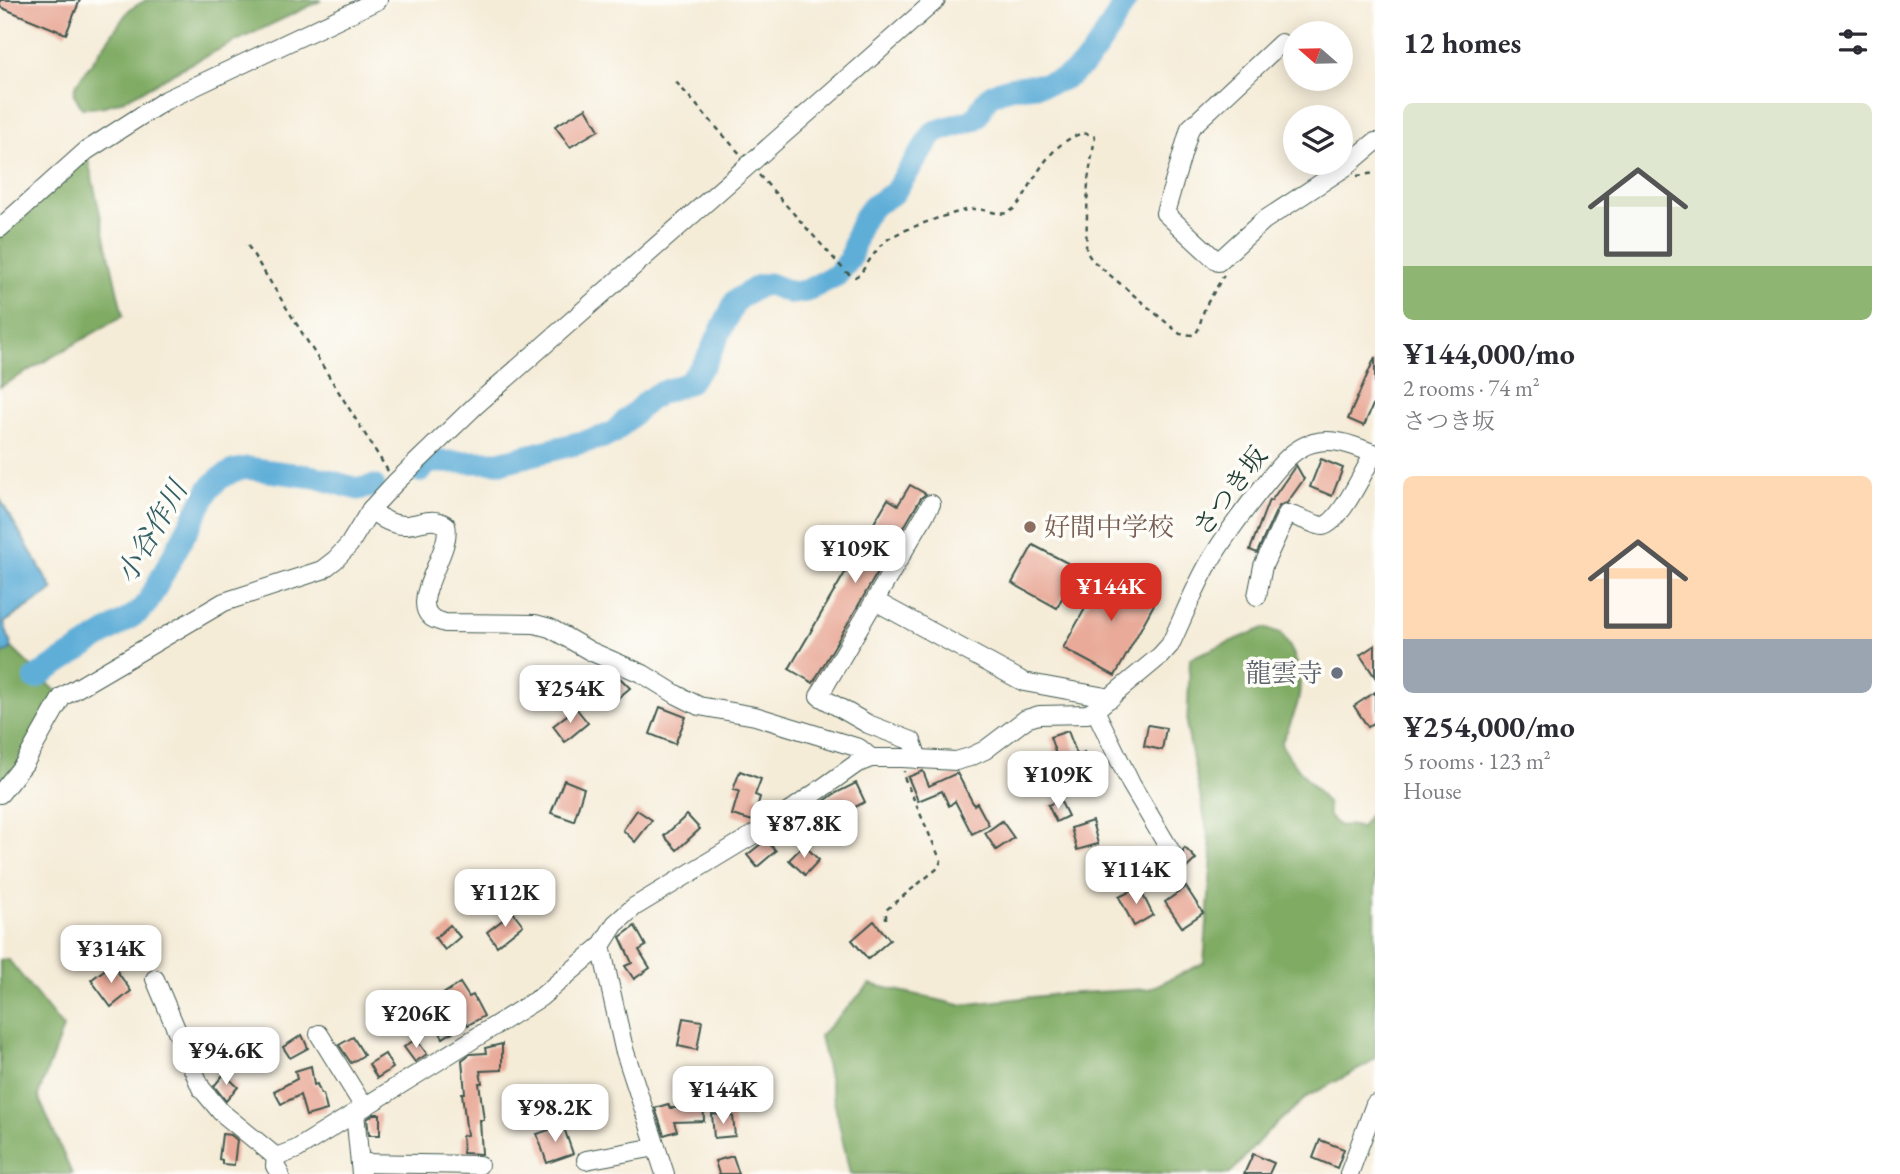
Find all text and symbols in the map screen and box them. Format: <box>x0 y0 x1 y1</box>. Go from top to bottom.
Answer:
north arrow <box>1283 21 1353 91</box>
map controls <box>1283 21 1353 175</box>
text: 12 homes <box>1403 23 1521 62</box>
icon: filters <box>1834 23 1872 61</box>
button: layers <box>1283 105 1353 175</box>
icon: home <box>1575 149 1701 275</box>
text: ¥144,000/mo <box>1403 334 1575 373</box>
text: 2 rooms · 74 m² <box>1403 373 1540 403</box>
text: さつき坂 <box>1403 406 1495 436</box>
street label: さつき坂 <box>1185 439 1275 543</box>
water label: 小谷作川 <box>107 472 196 590</box>
place label: 好間中学校 <box>1044 510 1174 544</box>
marker: 好間中学校 <box>1022 519 1038 535</box>
icon: home <box>1575 521 1701 647</box>
pin: ¥109K <box>806 526 904 585</box>
text: ¥109K <box>820 533 890 563</box>
pin: ¥144K <box>1062 564 1160 623</box>
text: ¥144K <box>1076 571 1146 601</box>
place label: 龍雲寺 <box>1245 656 1323 690</box>
marker: 龍雲寺 <box>1329 665 1345 681</box>
pin: ¥254K <box>521 666 619 725</box>
text: ¥254K <box>535 673 605 703</box>
text: ¥254,000/mo <box>1403 707 1575 746</box>
text: 5 rooms · 123 m² <box>1403 746 1551 776</box>
pin: ¥109K <box>1009 752 1107 811</box>
text: ¥109K <box>1023 759 1093 789</box>
text: House <box>1403 776 1462 806</box>
pin: ¥87.8K <box>747 800 861 860</box>
text: ¥87.8K <box>767 808 841 838</box>
pin: ¥114K <box>1087 846 1185 906</box>
text: ¥114K <box>1101 854 1171 884</box>
pin: ¥112K <box>456 870 554 929</box>
text: ¥112K <box>470 877 540 907</box>
pin: ¥314K <box>62 926 160 985</box>
text: ¥314K <box>76 933 146 963</box>
pin: ¥206K <box>367 990 465 1050</box>
text: ¥206K <box>381 998 451 1028</box>
pin: ¥94.6K <box>169 1028 283 1087</box>
text: ¥94.6K <box>189 1035 263 1065</box>
pin: ¥144K <box>674 1066 772 1126</box>
text: ¥144K <box>688 1074 758 1104</box>
pin: ¥98.2K <box>498 1084 612 1144</box>
text: ¥98.2K <box>518 1092 592 1122</box>

